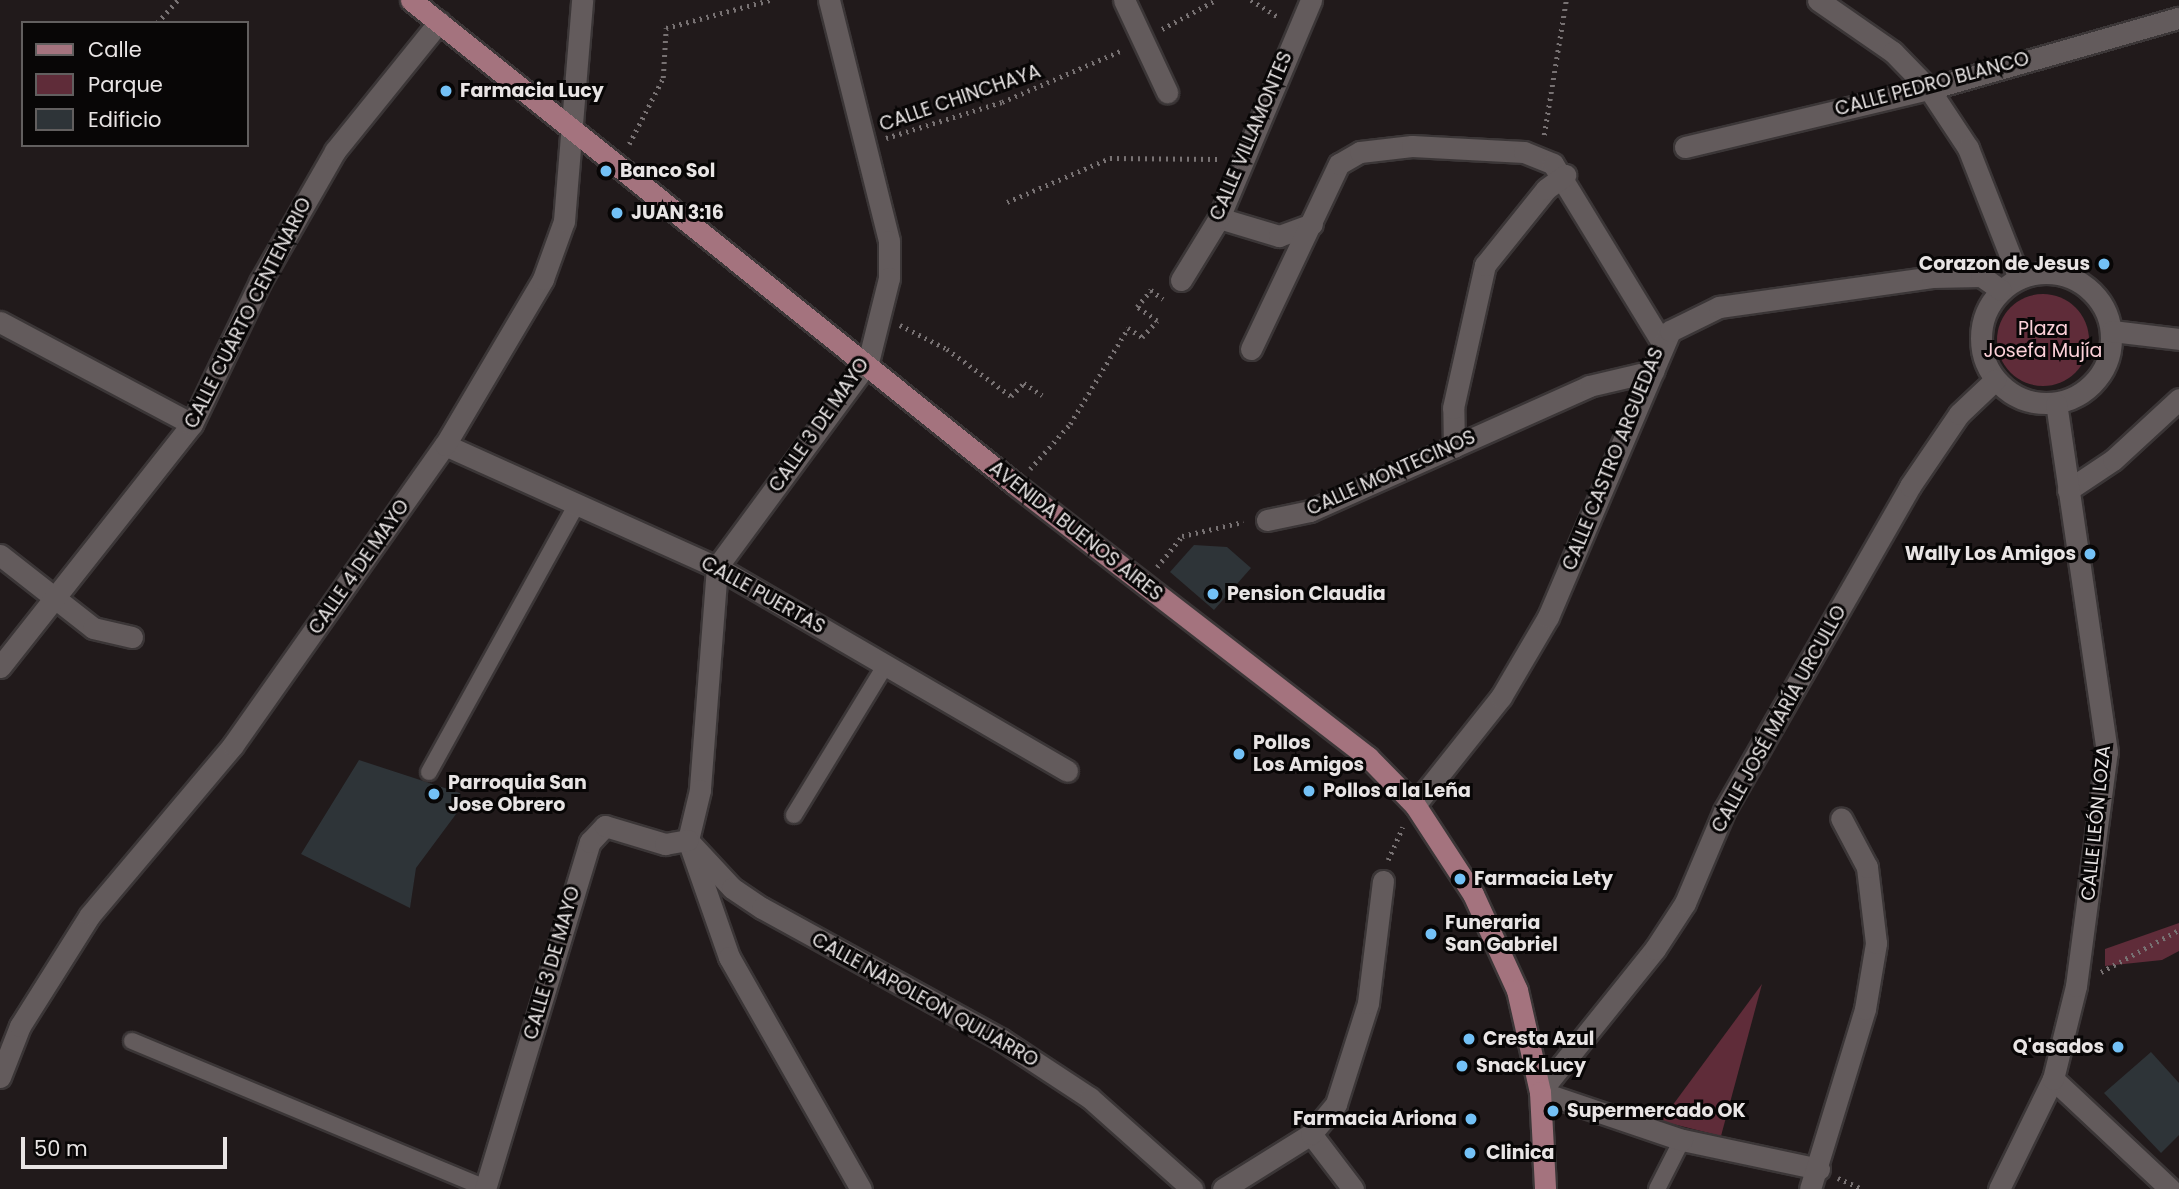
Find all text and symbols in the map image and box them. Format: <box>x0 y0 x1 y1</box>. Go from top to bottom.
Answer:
legend <box>21 21 248 147</box>
text: Calle <box>88 35 142 64</box>
street label: CALLE PEDRO BLANCO <box>1832 47 2032 121</box>
street label: CALLE VILLAMONTES <box>1205 48 1297 224</box>
street label: CALLE CHINCHAYA <box>876 60 1044 136</box>
text: Parque <box>88 70 163 99</box>
place label: Farmacia Lucy <box>460 80 604 102</box>
marker: Farmacia Lucy <box>438 83 454 99</box>
text: Edificio <box>88 105 162 134</box>
place label: Banco Sol <box>620 160 715 182</box>
marker: Banco Sol <box>598 163 614 179</box>
street label: CALLE CUARTO CENTENARIO <box>180 194 316 432</box>
place label: JUAN 3:16 <box>631 202 724 224</box>
marker: JUAN 3:16 <box>609 205 625 221</box>
place label: Corazon de Jesus <box>1919 253 2090 275</box>
marker: Corazon de Jesus <box>2096 256 2112 272</box>
park label: Plaza Josefa Mujía <box>1984 318 2102 362</box>
street label: CALLE CASTRO ARGUEDAS <box>1558 344 1668 574</box>
street label: CALLE 3 DE MAYO <box>764 354 874 496</box>
street label: CALLE MONTECINOS <box>1303 426 1479 520</box>
street label: AVENIDA BUENOS AIRES <box>985 456 1167 606</box>
street label: CALLE 4 DE MAYO <box>304 495 414 639</box>
place label: Wally Los Amigos <box>1905 543 2076 565</box>
marker: Wally Los Amigos <box>2082 546 2098 562</box>
street label: CALLE PUERTAS <box>697 552 829 638</box>
place label: Pension Claudia <box>1227 583 1386 605</box>
marker: Pension Claudia <box>1205 586 1221 602</box>
street label: CALLE JOSÉ MARÍA URCULLO <box>1707 601 1851 837</box>
place label: Pollos Los Amigos <box>1253 732 1364 776</box>
street label: CALLE LEÓN LOZA <box>2076 744 2116 902</box>
marker: Pollos Los Amigos <box>1231 746 1247 762</box>
place label: Parroquia San Jose Obrero <box>448 772 587 816</box>
place label: Pollos a la Leña <box>1323 780 1471 802</box>
marker: Pollos a la Leña <box>1301 783 1317 799</box>
marker: Parroquia San Jose Obrero <box>426 786 442 802</box>
place label: Farmacia Lety <box>1474 868 1613 890</box>
marker: Farmacia Lety <box>1452 871 1468 887</box>
street label: CALLE 3 DE MAYO <box>519 884 585 1042</box>
place label: Funeraria San Gabriel <box>1445 912 1558 956</box>
marker: Funeraria San Gabriel <box>1423 926 1439 942</box>
street label: CALLE NAPOLEON QUIJARRO <box>808 928 1042 1072</box>
place label: Cresta Azul <box>1483 1028 1594 1050</box>
marker: Cresta Azul <box>1461 1031 1477 1047</box>
place label: Q'asados <box>2013 1036 2104 1058</box>
marker: Q'asados <box>2110 1039 2126 1055</box>
place label: Snack Lucy <box>1476 1055 1586 1077</box>
marker: Snack Lucy <box>1454 1058 1470 1074</box>
place label: Supermercado OK <box>1567 1100 1746 1122</box>
marker: Supermercado OK <box>1545 1103 1561 1119</box>
place label: Farmacia Ariona <box>1293 1108 1457 1130</box>
marker: Farmacia Ariona <box>1463 1111 1479 1127</box>
scale bar <box>24 1122 231 1166</box>
text: 50 m <box>34 1134 88 1163</box>
place label: Clinica <box>1486 1142 1554 1164</box>
marker: Clinica <box>1460 1143 1480 1163</box>

